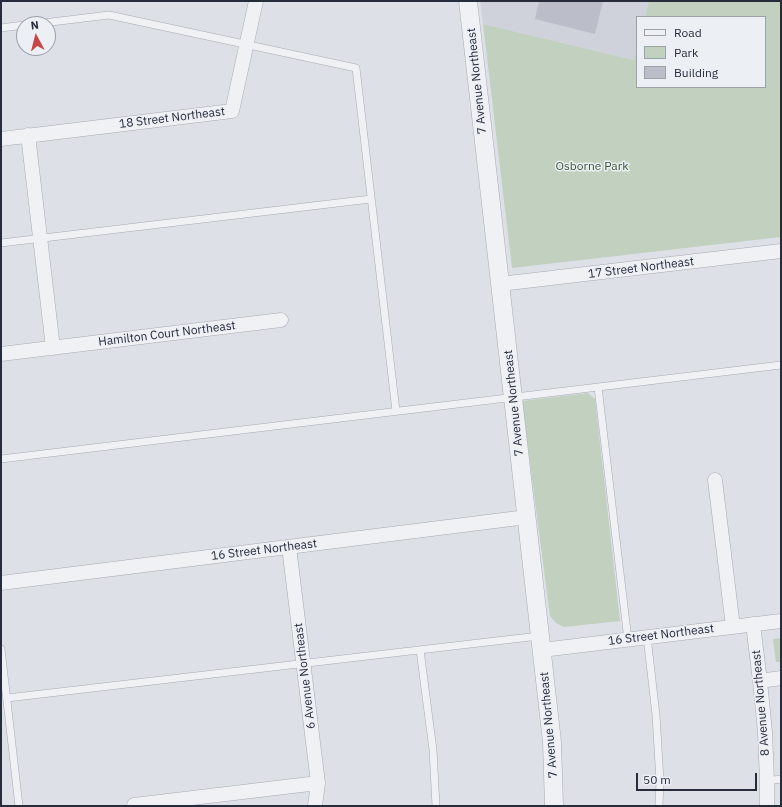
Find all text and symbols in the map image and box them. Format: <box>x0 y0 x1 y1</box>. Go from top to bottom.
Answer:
north arrow <box>16 16 56 56</box>
legend <box>636 16 766 88</box>
text: N <box>30 18 39 33</box>
text: Road <box>674 25 702 40</box>
street label: 7 Avenue Northeast <box>464 27 490 135</box>
text: Park <box>674 45 698 60</box>
text: Building <box>674 65 718 80</box>
street label: 18 Street Northeast <box>118 104 226 132</box>
park label: Osborne Park <box>556 160 628 174</box>
street label: 17 Street Northeast <box>587 254 695 282</box>
street label: Hamilton Court Northeast <box>98 318 236 350</box>
street label: 7 Avenue Northeast <box>501 349 527 457</box>
street label: 16 Street Northeast <box>210 536 318 564</box>
street label: 16 Street Northeast <box>607 621 715 649</box>
street label: 6 Avenue Northeast <box>291 622 319 730</box>
street label: 8 Avenue Northeast <box>749 649 773 757</box>
street label: 7 Avenue Northeast <box>537 671 561 779</box>
scale bar <box>638 765 759 791</box>
text: 50 m <box>643 772 671 787</box>

